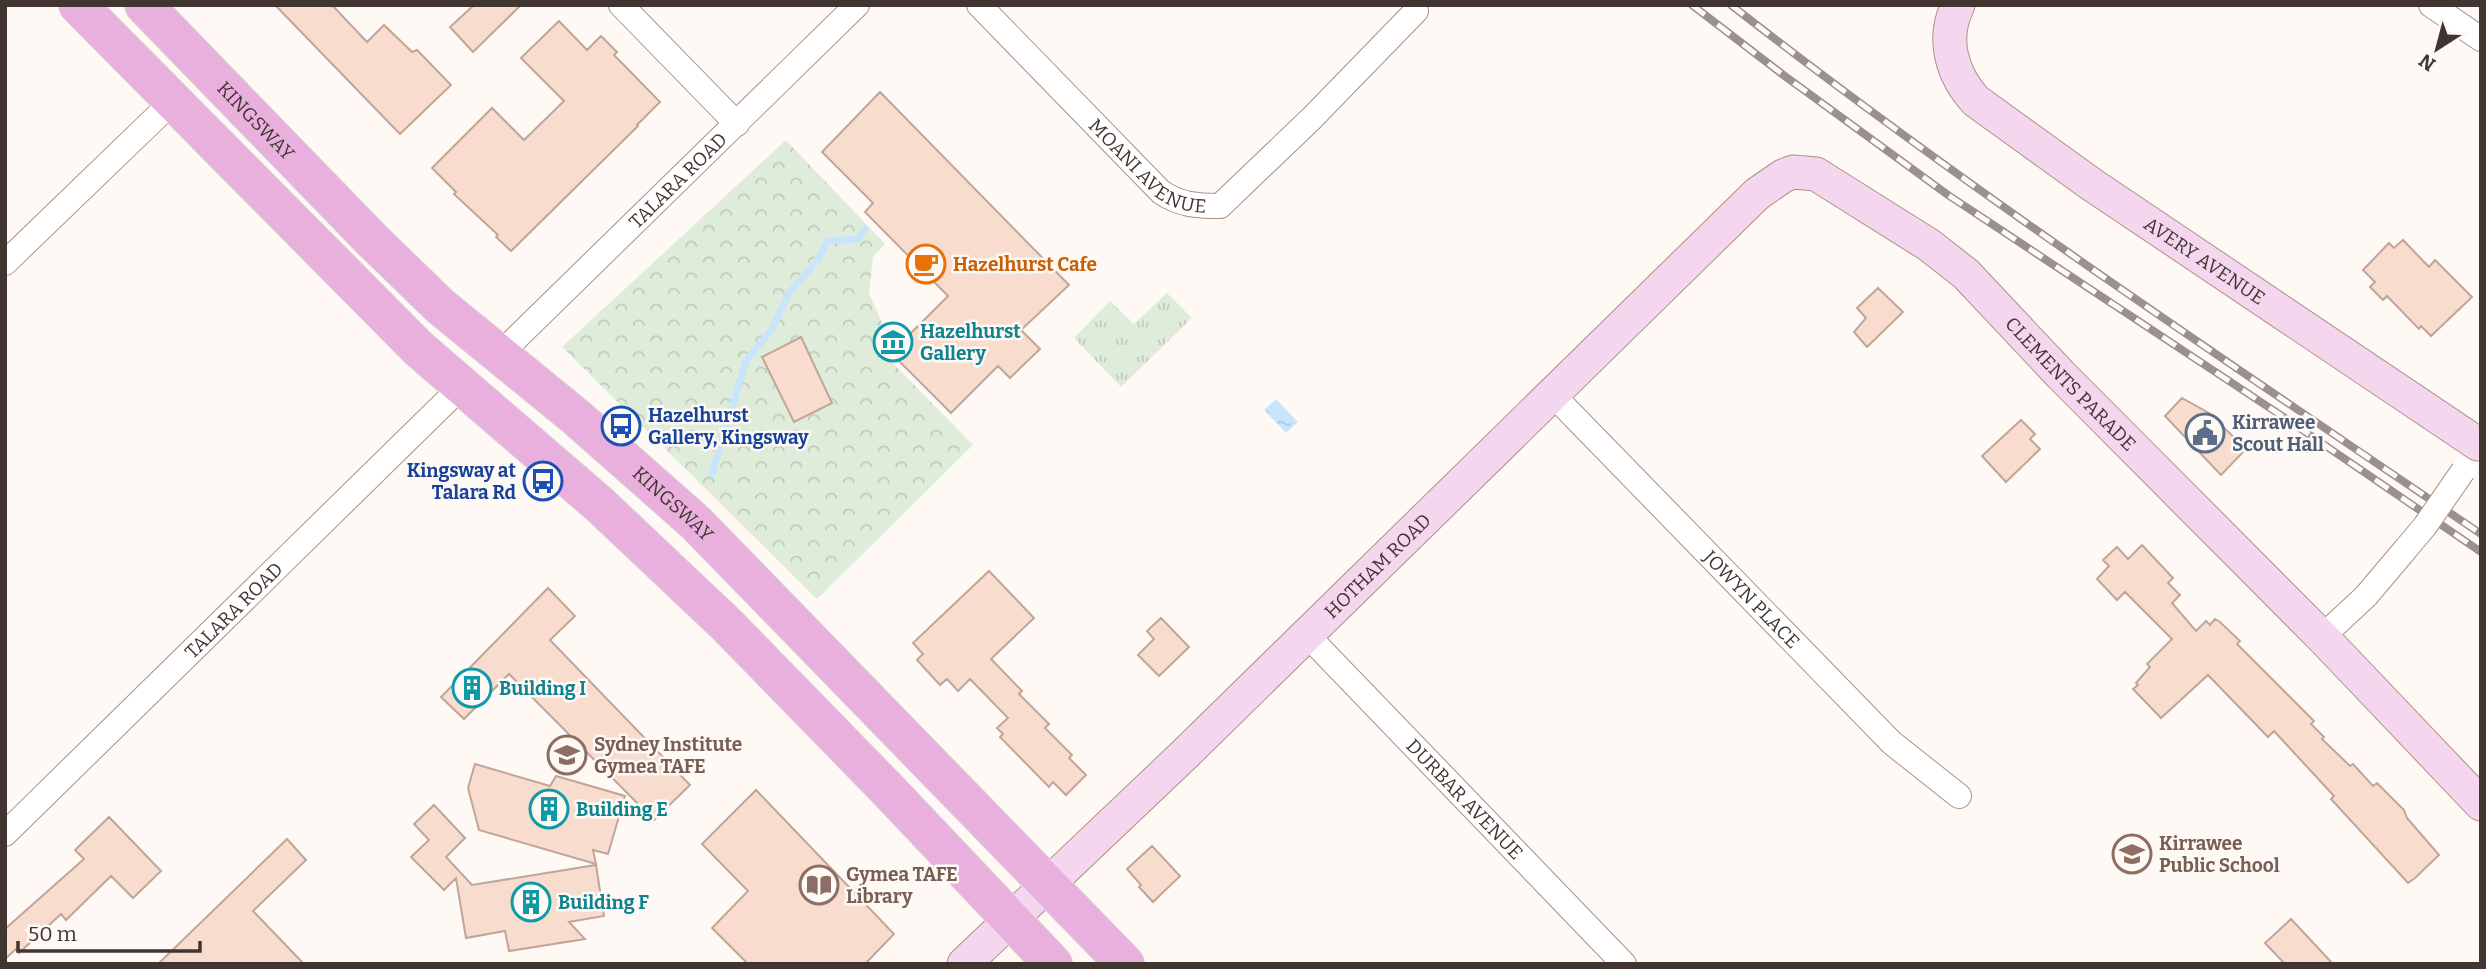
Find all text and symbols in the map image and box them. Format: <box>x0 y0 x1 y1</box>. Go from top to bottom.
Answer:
north arrow <box>2402 14 2472 84</box>
text: N <box>2414 49 2440 76</box>
street label: KINGSWAY <box>212 77 300 166</box>
street label: MOANI AVENUE <box>1084 114 1207 218</box>
street label: TALARA ROAD <box>624 128 732 233</box>
street label: AVERY AVENUE <box>2140 212 2269 310</box>
cafe icon: Hazelhurst Cafe <box>905 243 947 285</box>
place label: Hazelhurst Cafe <box>953 253 1097 276</box>
street label: CLEMENTS PARADE <box>2000 312 2141 456</box>
place label: Hazelhurst Gallery <box>920 320 1021 365</box>
museum icon: Hazelhurst Gallery <box>872 321 914 363</box>
place label: Hazelhurst Gallery, Kingsway <box>648 404 809 449</box>
bus stop icon: Hazelhurst Gallery, Kingsway <box>600 405 642 447</box>
place label: Kirrawee Scout Hall <box>2232 411 2324 456</box>
public building icon: Kirrawee Scout Hall <box>2184 412 2226 454</box>
place label: Kingsway at Talara Rd <box>407 459 517 504</box>
bus stop icon: Kingsway at Talara Rd <box>522 460 564 502</box>
street label: KINGSWAY <box>628 462 719 547</box>
street label: HOTHAM ROAD <box>1320 509 1436 623</box>
street label: JOWYN PLACE <box>1698 545 1804 653</box>
street label: TALARA ROAD <box>180 557 287 663</box>
building icon: Building I <box>451 667 493 709</box>
place label: Building I <box>499 677 586 700</box>
place label: Sydney Institute Gymea TAFE <box>594 733 742 778</box>
school or university icon: Sydney Institute Gymea TAFE <box>546 734 588 776</box>
street label: DURBAR AVENUE <box>1401 734 1528 864</box>
building icon: Building E <box>528 788 570 830</box>
place label: Building E <box>576 798 668 821</box>
place label: Kirrawee Public School <box>2159 832 2280 877</box>
school or university icon: Kirrawee Public School <box>2111 833 2153 875</box>
place label: Gymea TAFE Library <box>846 863 958 908</box>
library icon: Gymea TAFE Library <box>798 864 840 906</box>
building icon: Building F <box>510 881 552 923</box>
place label: Building F <box>558 891 649 914</box>
scale bar <box>18 909 200 953</box>
text: 50 m <box>28 921 77 947</box>

